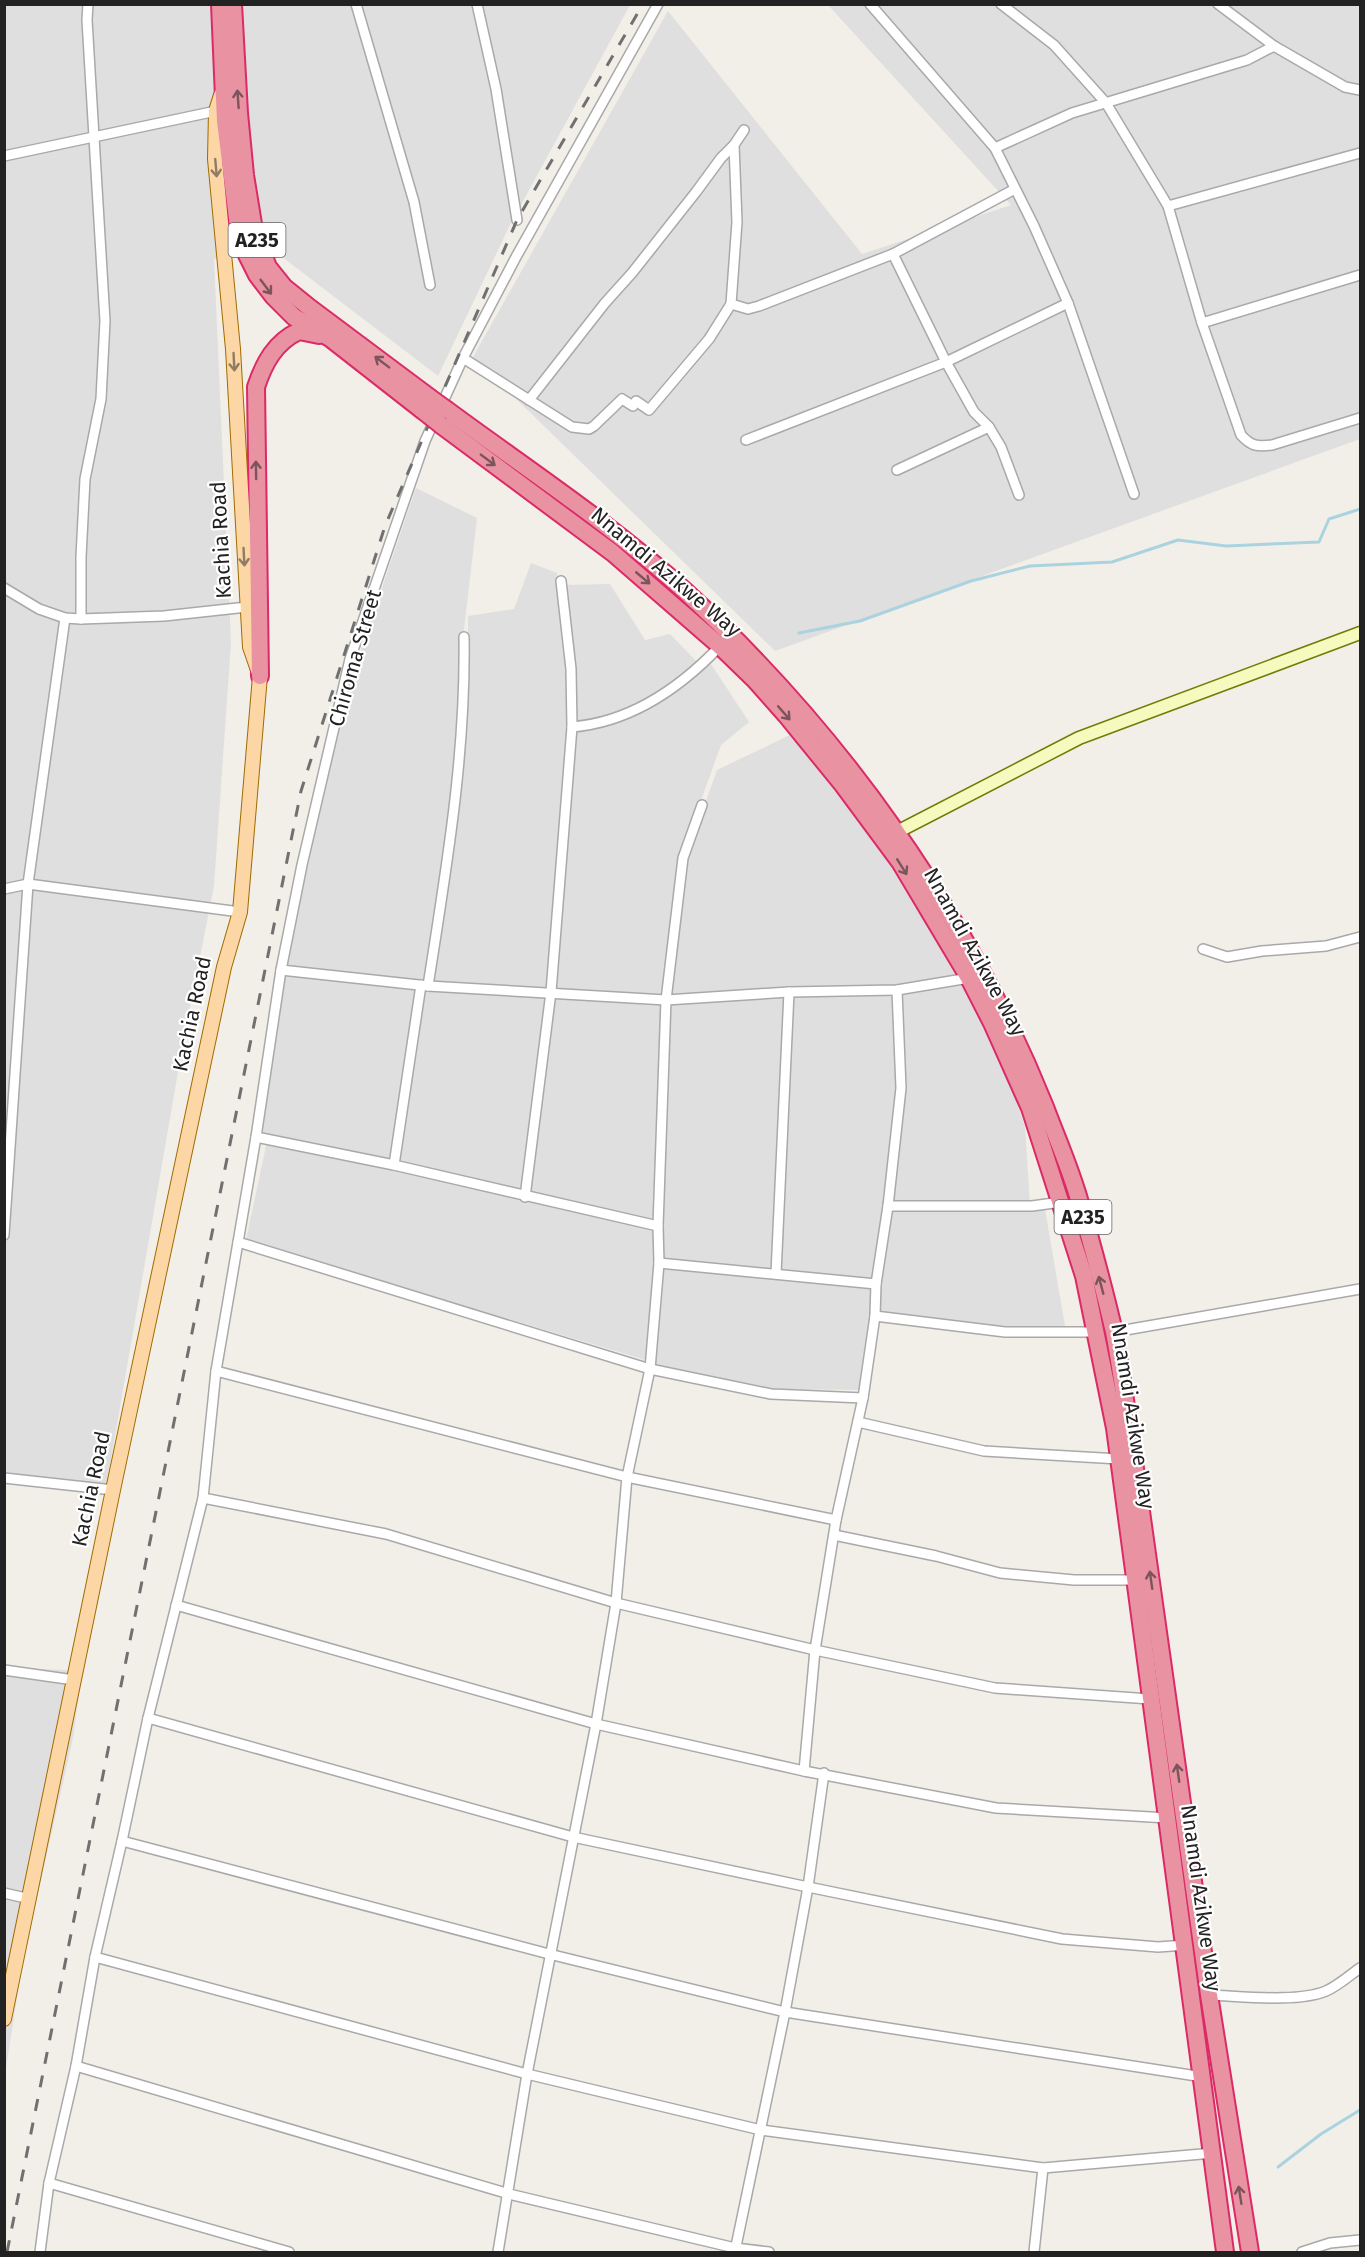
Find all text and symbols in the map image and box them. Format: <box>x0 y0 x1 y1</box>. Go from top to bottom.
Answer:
one-way arrow <box>232 89 243 109</box>
one-way arrow <box>211 157 222 177</box>
road number: A235 <box>228 223 286 257</box>
one-way arrow <box>260 279 273 295</box>
one-way arrow <box>229 352 240 371</box>
one-way arrow <box>374 356 390 369</box>
one-way arrow <box>480 453 496 466</box>
one-way arrow <box>251 461 262 481</box>
street label: Kachia Road <box>205 481 237 599</box>
street label: Nnamdi Azikwe Way <box>586 502 747 643</box>
one-way arrow <box>239 546 250 566</box>
one-way arrow <box>635 571 650 585</box>
street label: Chiroma Street <box>323 586 387 730</box>
one-way arrow <box>777 705 790 721</box>
one-way arrow <box>897 858 909 875</box>
street label: Nnamdi Azikwe Way <box>918 863 1032 1041</box>
street label: Kachia Road <box>167 954 217 1074</box>
road number: A235 <box>1054 1200 1112 1234</box>
one-way arrow <box>1095 1276 1106 1295</box>
street label: Nnamdi Azikwe Way <box>1105 1321 1161 1512</box>
street label: Kachia Road <box>66 1429 116 1549</box>
one-way arrow <box>1145 1571 1156 1591</box>
one-way arrow <box>1172 1764 1183 1784</box>
street label: Nnamdi Azikwe Way <box>1175 1803 1227 1994</box>
one-way arrow <box>1235 2185 1246 2205</box>

